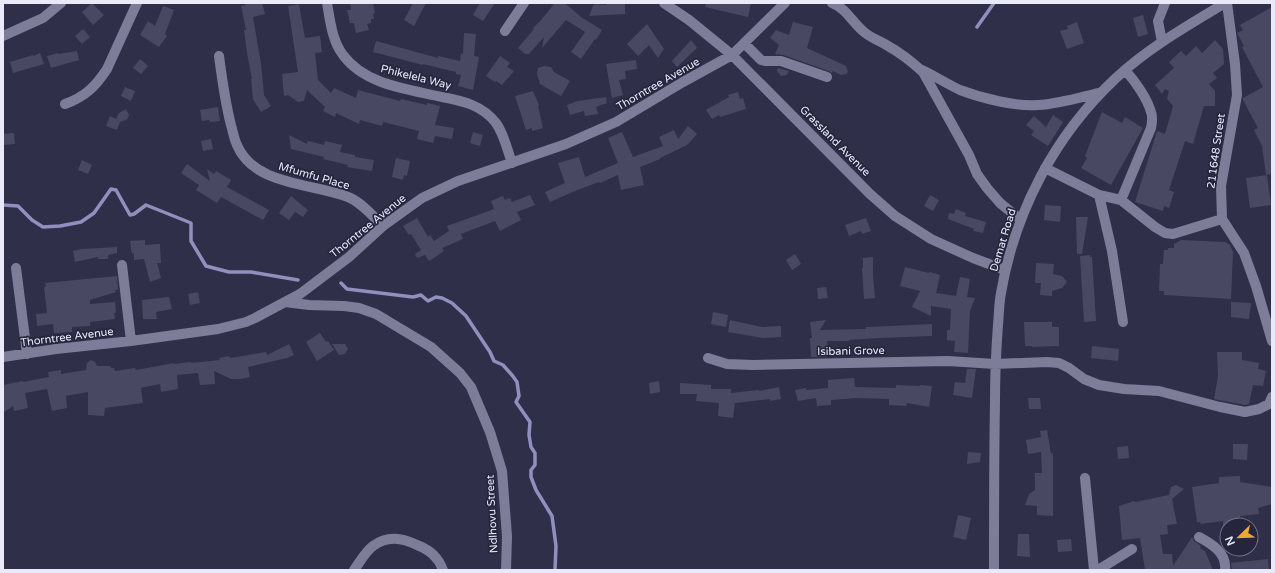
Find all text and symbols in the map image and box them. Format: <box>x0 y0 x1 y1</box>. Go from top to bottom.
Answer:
street label: Thorntree Avenue <box>614 55 702 113</box>
street label: Phikelela Way <box>379 62 453 92</box>
street label: Grassland Avenue <box>797 103 873 179</box>
street label: 211648 Street <box>1204 113 1228 189</box>
street label: Mfumfu Place <box>277 160 351 192</box>
street label: Thorntree Avenue <box>327 191 409 261</box>
street label: Demat Road <box>987 207 1019 273</box>
street label: Thorntree Avenue <box>20 325 114 349</box>
street label: Isibani Grove <box>817 344 885 358</box>
street label: Ndlhovu Street <box>483 474 501 554</box>
north arrow <box>1219 517 1259 557</box>
text: N <box>1223 534 1238 547</box>

